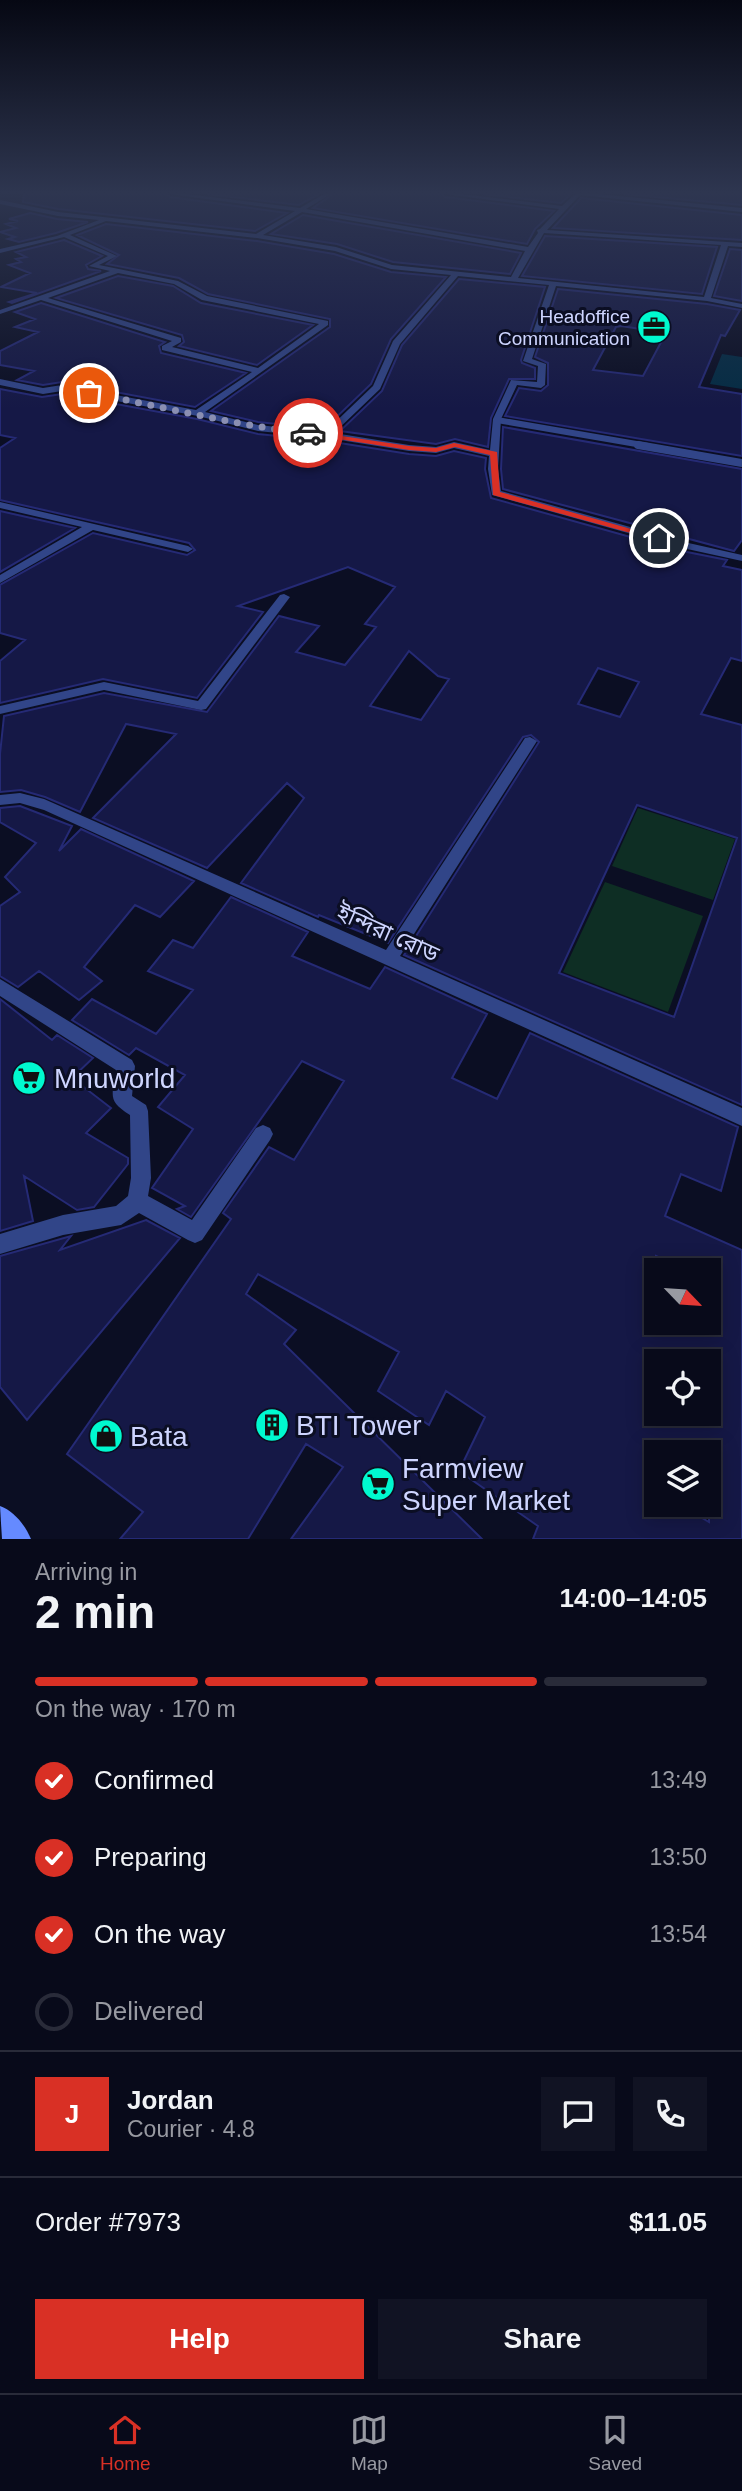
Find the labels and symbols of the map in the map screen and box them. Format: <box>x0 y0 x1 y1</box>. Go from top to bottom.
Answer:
place label: Headoffice Communication <box>498 306 630 349</box>
office icon: Headoffice Communication <box>635 308 673 346</box>
pin <box>59 363 119 423</box>
courier <box>273 398 343 468</box>
pin <box>629 508 689 568</box>
street label: ইন্দিরা রোড <box>332 899 444 967</box>
supermarket icon: Mnuworld <box>10 1059 48 1097</box>
place label: Mnuworld <box>54 1063 175 1094</box>
north arrow <box>644 1258 721 1335</box>
building icon: BTI Tower <box>253 1406 291 1444</box>
place label: BTI Tower <box>296 1410 422 1441</box>
shop icon: Bata <box>87 1417 125 1455</box>
place label: Bata <box>130 1421 188 1452</box>
place label: Farmview Super Market <box>402 1453 570 1516</box>
supermarket icon: Farmview Super Market <box>359 1465 397 1503</box>

